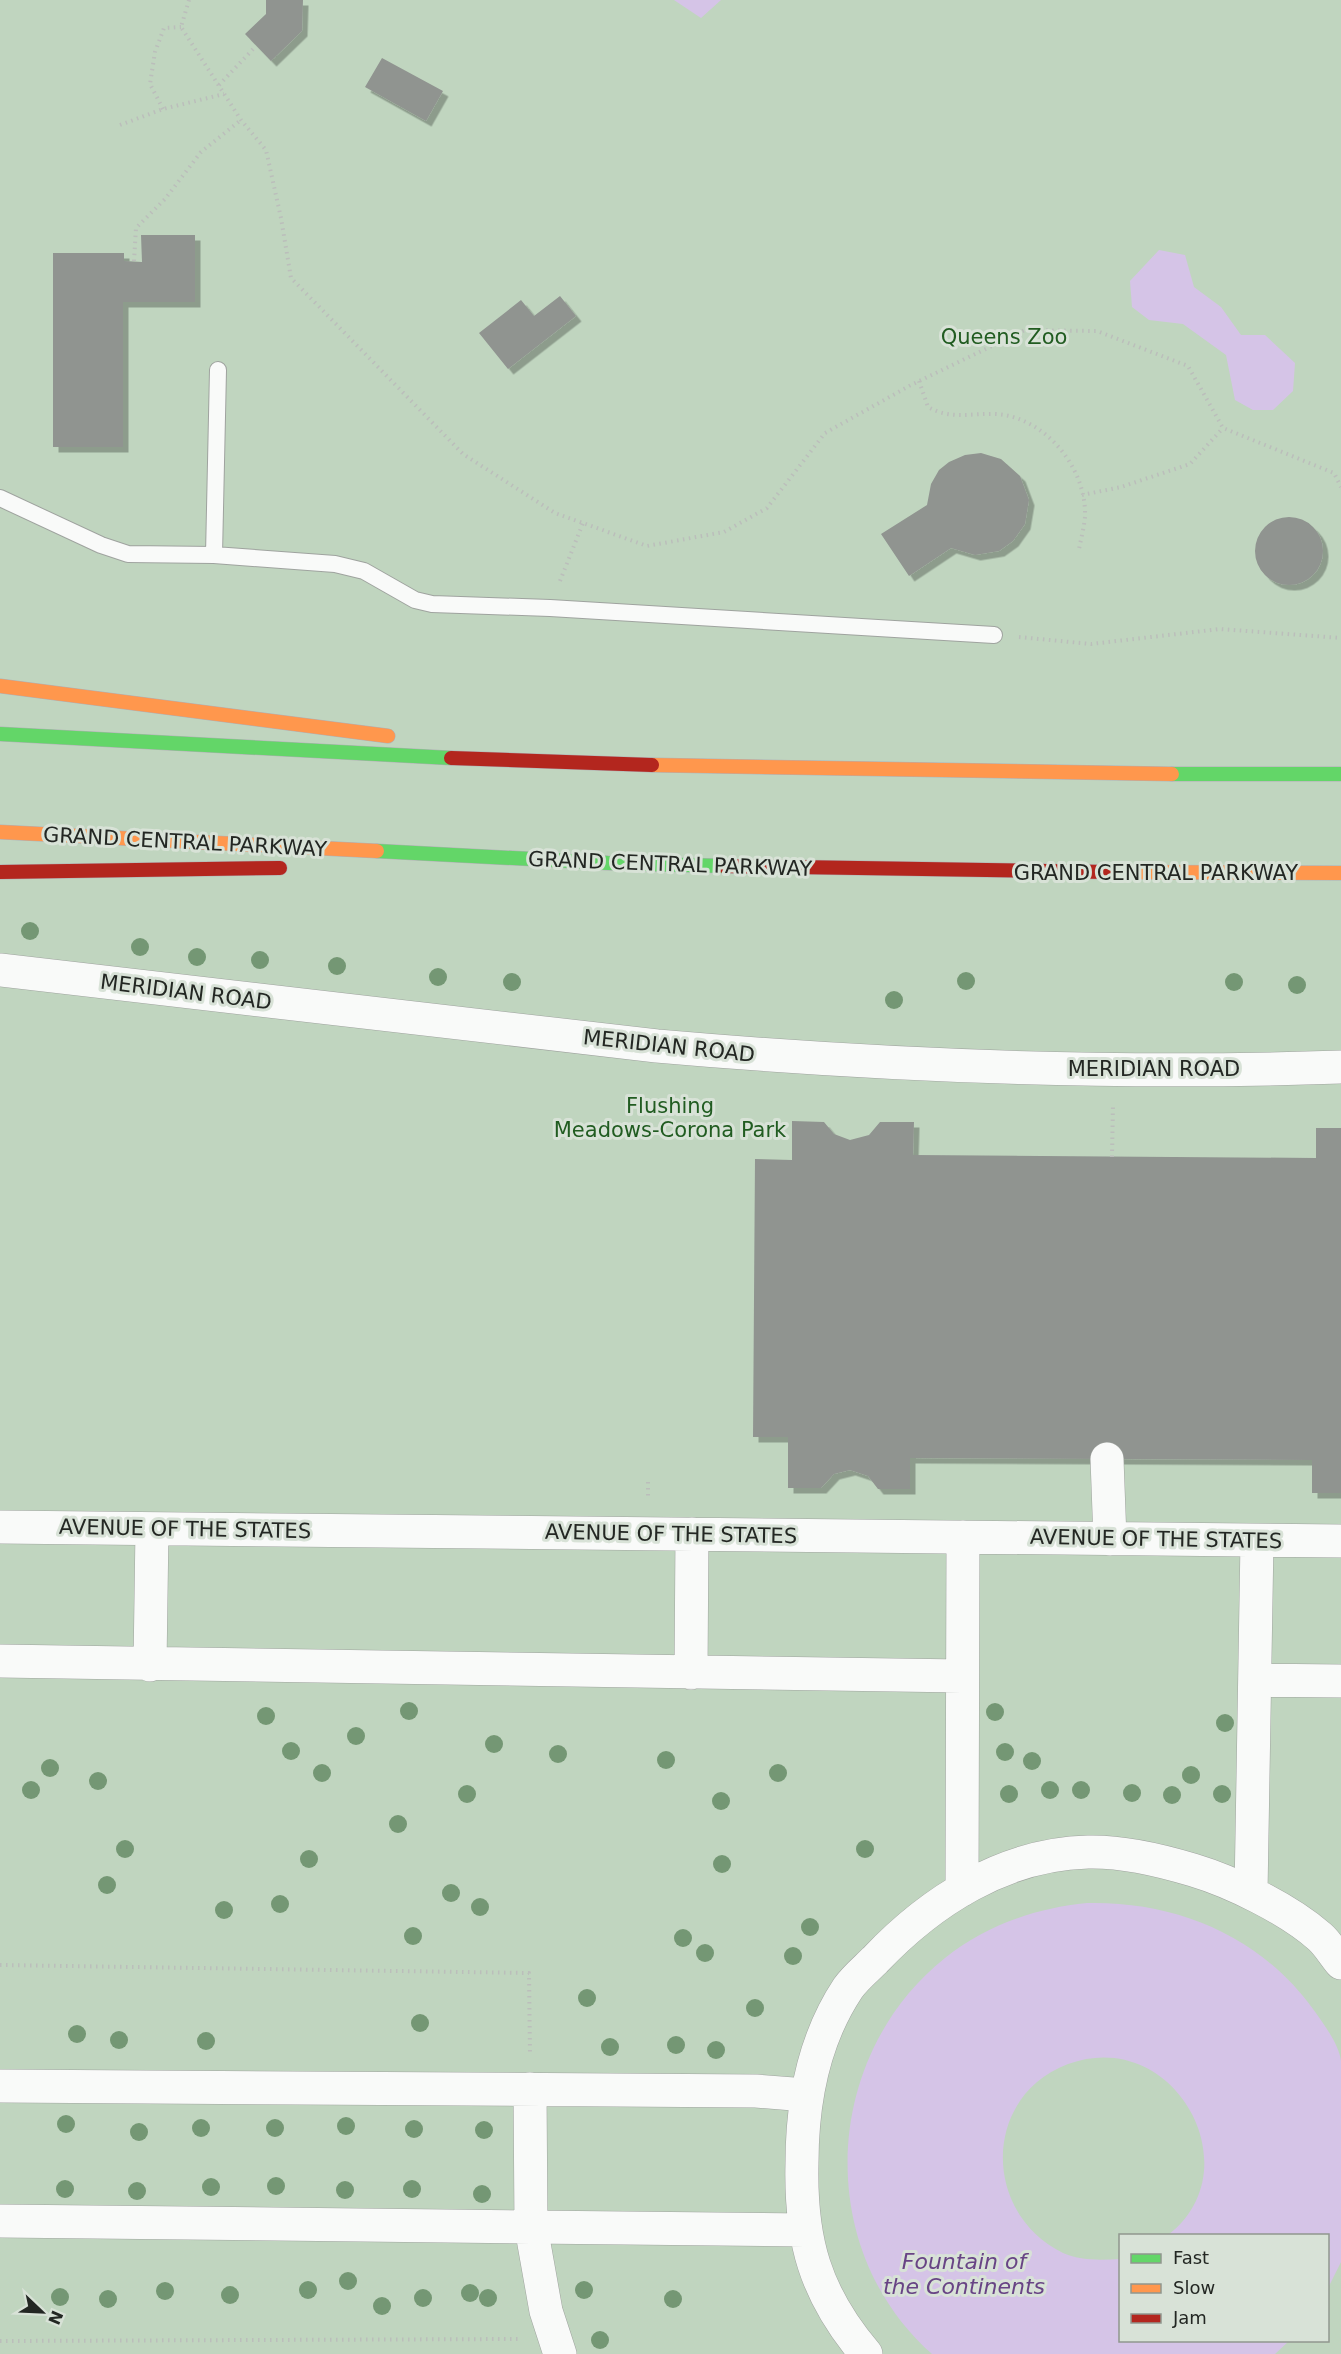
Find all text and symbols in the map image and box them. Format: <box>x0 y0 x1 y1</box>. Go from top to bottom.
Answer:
park label: Queens Zoo <box>941 325 1067 349</box>
street label: GRAND CENTRAL PARKWAY <box>42 823 328 861</box>
street label: GRAND CENTRAL PARKWAY <box>527 847 813 881</box>
street label: GRAND CENTRAL PARKWAY <box>1014 861 1298 885</box>
street label: MERIDIAN ROAD <box>99 970 273 1014</box>
street label: MERIDIAN ROAD <box>582 1025 756 1067</box>
street label: MERIDIAN ROAD <box>1068 1057 1240 1081</box>
park label: Flushing Meadows-Corona Park <box>554 1094 787 1142</box>
street label: AVENUE OF THE STATES <box>59 1515 311 1543</box>
street label: AVENUE OF THE STATES <box>545 1520 797 1548</box>
street label: AVENUE OF THE STATES <box>1030 1525 1282 1553</box>
legend <box>1119 2234 1329 2342</box>
text: Fast <box>1173 2247 1209 2268</box>
water label: Fountain of the Continents <box>883 2249 1045 2299</box>
text: Slow <box>1173 2277 1215 2298</box>
north arrow <box>12 2282 72 2342</box>
text: Jam <box>1172 2307 1207 2328</box>
text: N <box>44 2308 67 2328</box>

